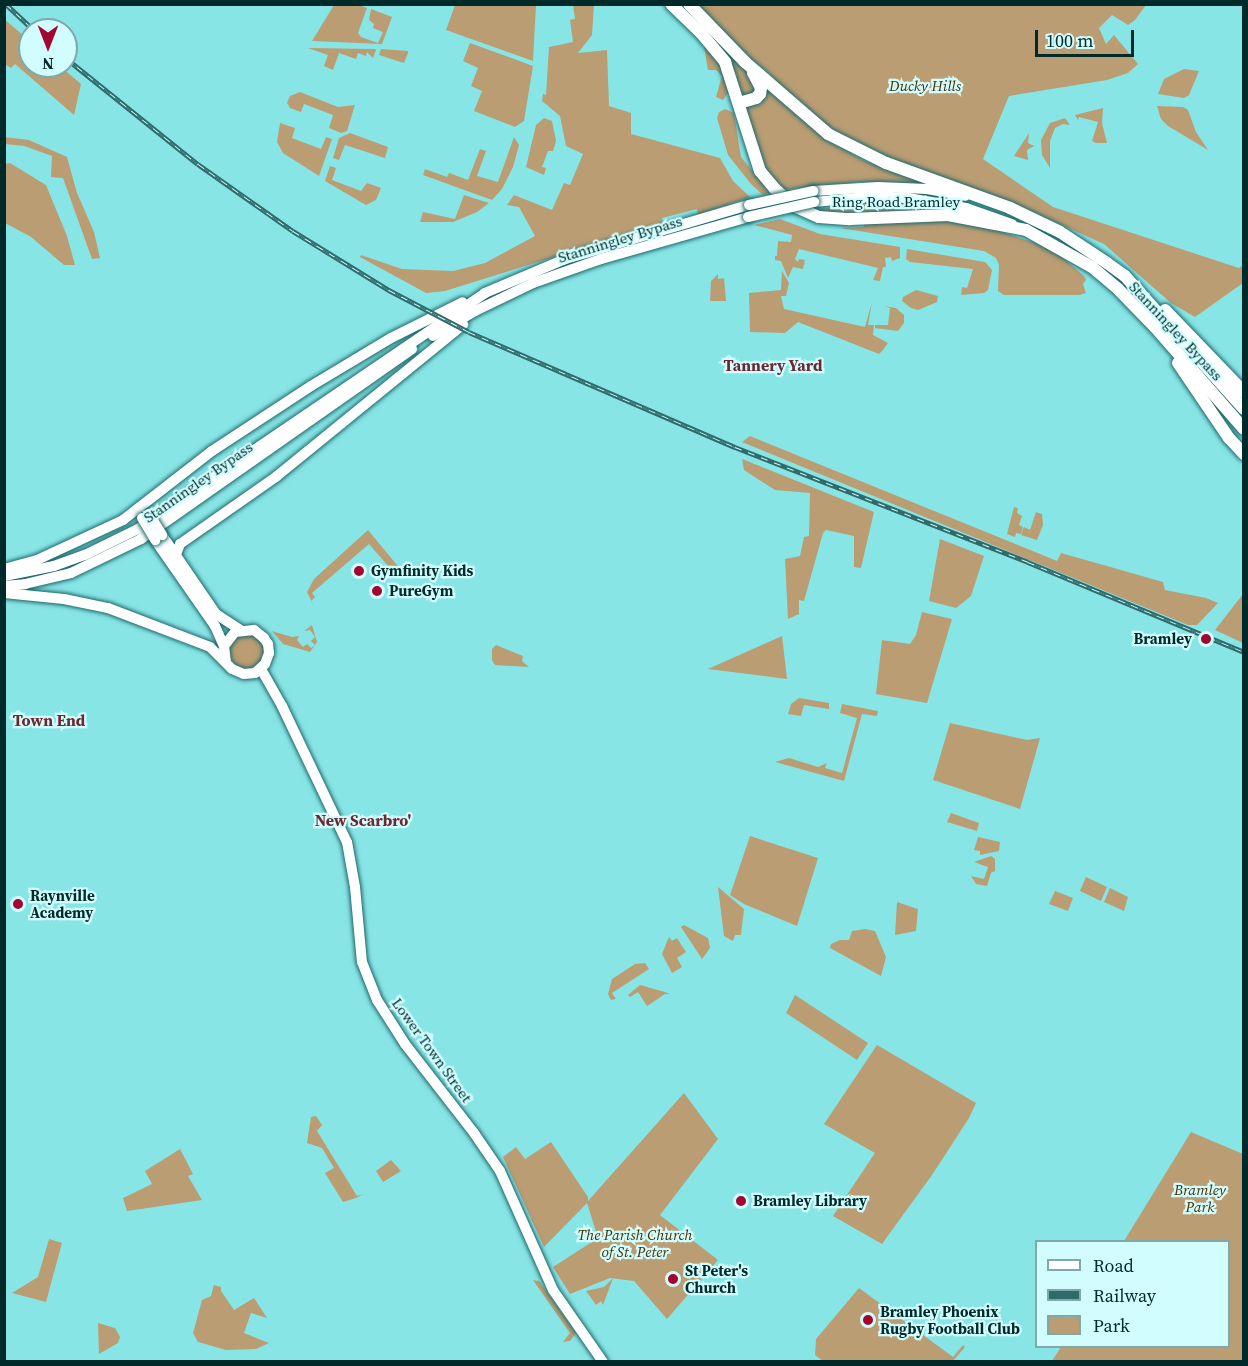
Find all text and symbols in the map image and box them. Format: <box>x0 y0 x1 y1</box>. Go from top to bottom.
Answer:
north arrow <box>18 18 78 78</box>
scale bar <box>1038 18 1137 56</box>
text: 100 m <box>1046 28 1093 53</box>
text: N <box>42 53 54 75</box>
park label: Ducky Hills <box>889 77 961 95</box>
street label: Ring Road Bramley <box>832 193 960 211</box>
street label: Stanningley Bypass <box>556 212 684 266</box>
street label: Stanningley Bypass <box>1125 278 1227 384</box>
district label: Tannery Yard <box>723 355 823 375</box>
street label: Stanningley Bypass <box>140 438 256 526</box>
place label: Gymfinity Kids <box>371 562 473 580</box>
marker: Gymfinity Kids <box>352 564 366 578</box>
place label: PureGym <box>389 582 453 600</box>
marker: PureGym <box>370 584 384 598</box>
place label: Bramley <box>1134 630 1192 648</box>
marker: Bramley <box>1197 630 1215 648</box>
district label: Town End <box>13 710 85 730</box>
district label: New Scarbro' <box>315 810 411 830</box>
place label: Raynville Academy <box>30 886 95 921</box>
marker: Raynville Academy <box>11 897 25 911</box>
street label: Lower Town Street <box>388 994 476 1106</box>
park label: Bramley Park <box>1174 1180 1226 1215</box>
place label: Bramley Library <box>753 1192 867 1210</box>
marker: Bramley Library <box>734 1194 748 1208</box>
park label: The Parish Church of St. Peter <box>577 1225 693 1260</box>
legend <box>1035 1240 1230 1348</box>
text: Road <box>1093 1253 1134 1278</box>
place label: St Peter's Church <box>685 1261 748 1296</box>
marker: St Peter's Church <box>666 1272 680 1286</box>
text: Railway <box>1093 1283 1156 1308</box>
place label: Bramley Phoenix Rugby Football Club <box>880 1302 1020 1337</box>
marker: Bramley Phoenix Rugby Football Club <box>861 1313 875 1327</box>
text: Park <box>1093 1313 1130 1338</box>

